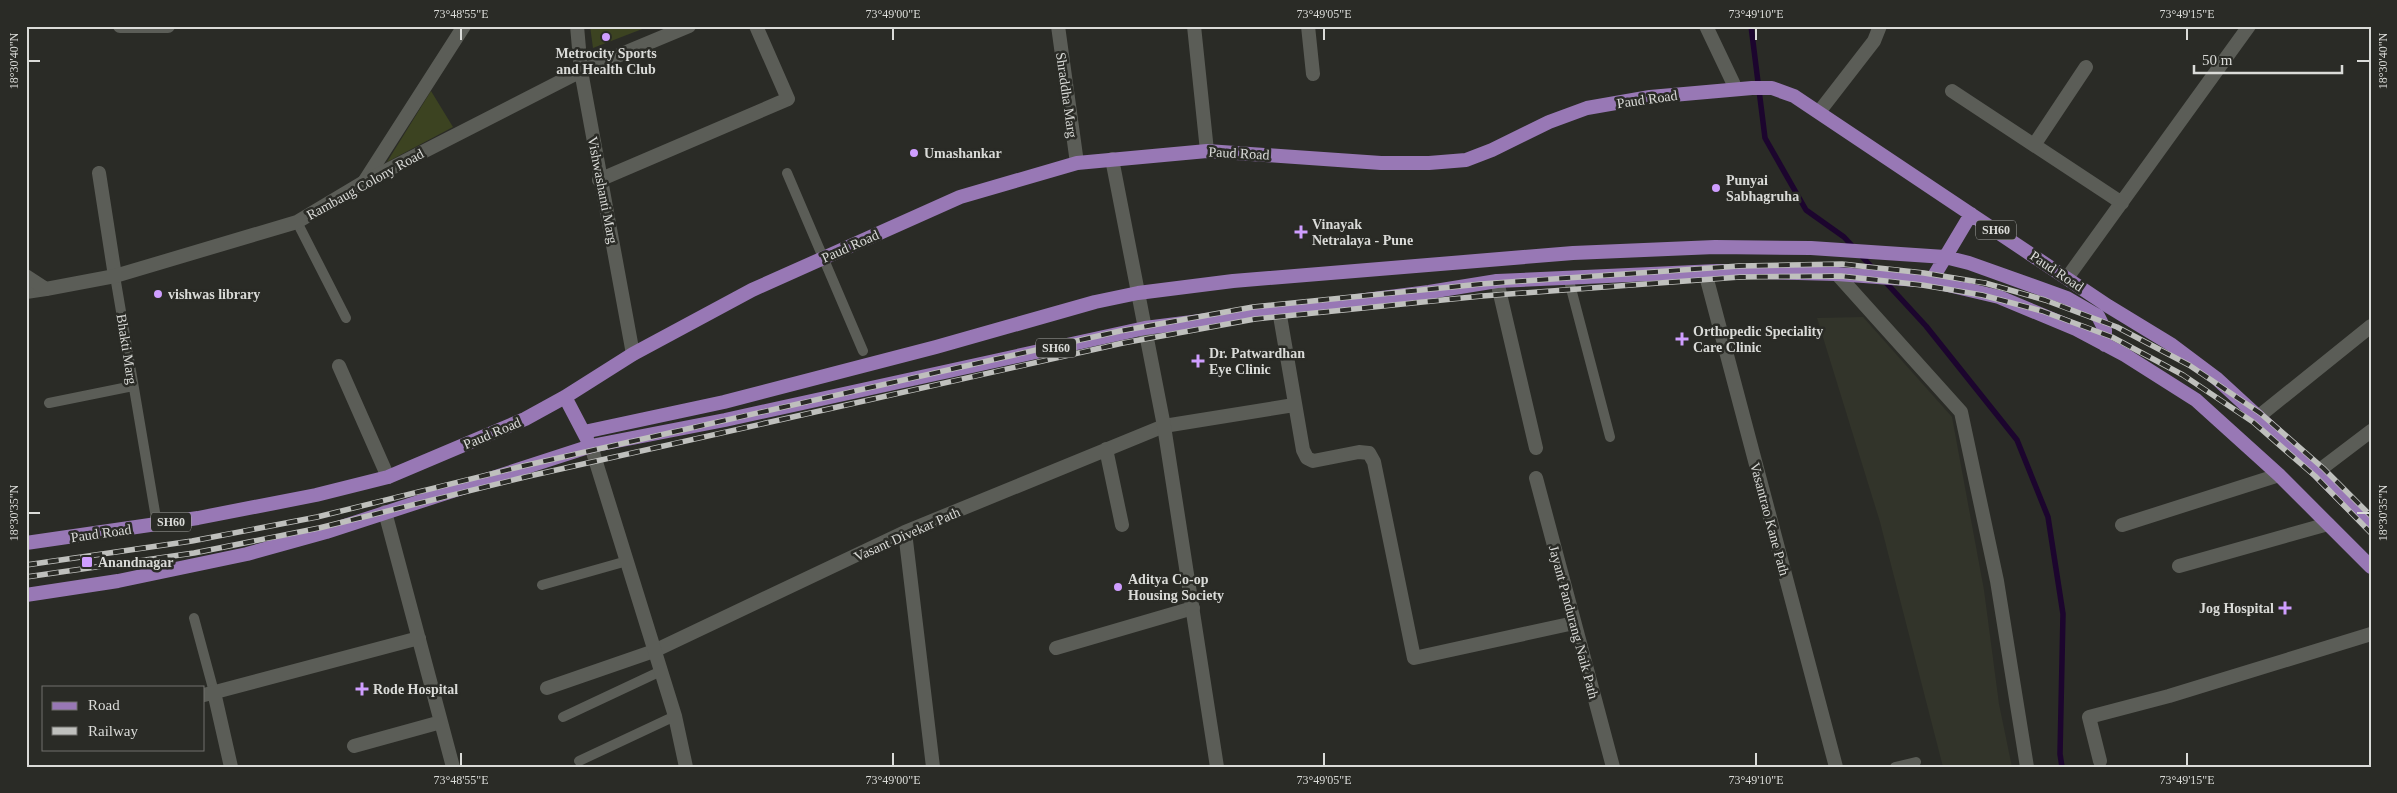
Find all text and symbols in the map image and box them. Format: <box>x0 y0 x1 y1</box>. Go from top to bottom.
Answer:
text: 73°48'55"E <box>433 7 489 21</box>
text: 73°49'00"E <box>865 7 921 21</box>
text: 73°49'05"E <box>1296 7 1352 21</box>
text: 73°49'10"E <box>1728 7 1784 21</box>
text: 73°49'15"E <box>2159 7 2215 21</box>
marker: Metrocity Sports and Health Club <box>600 31 612 43</box>
text: 18°30'40"N <box>7 32 21 89</box>
text: 18°30'40"N <box>2376 32 2390 89</box>
scale bar <box>2194 42 2342 74</box>
place label: Metrocity Sports and Health Club <box>555 46 657 77</box>
street label: Shraddha Marg <box>1053 51 1080 139</box>
text: 50 m <box>2202 52 2233 68</box>
street label: Paud Road <box>1616 88 1678 111</box>
street label: Vishwashanti Marg <box>585 135 620 245</box>
street label: Paud Road <box>1208 144 1270 163</box>
street label: Rambaug Colony Road <box>304 146 426 223</box>
place label: Umashankar <box>924 146 1002 161</box>
marker: Umashankar <box>908 147 920 159</box>
place label: Punyai Sabhagruha <box>1726 173 1799 204</box>
marker: Punyai Sabhagruha <box>1710 182 1722 194</box>
place label: Vinayak Netralaya - Pune <box>1312 217 1413 248</box>
road number: SH60 <box>1976 220 2016 240</box>
marker: Vinayak Netralaya - Pune <box>1294 225 1308 239</box>
street label: Paud Road <box>819 227 881 266</box>
street label: Paud Road <box>2027 248 2086 295</box>
place label: vishwas library <box>168 287 260 302</box>
marker: vishwas library <box>152 288 164 300</box>
street label: Bhakti Marg <box>114 313 139 385</box>
place label: Orthopedic Speciality Care Clinic <box>1693 324 1823 355</box>
marker: Orthopedic Speciality Care Clinic <box>1675 332 1689 346</box>
road number: SH60 <box>1036 338 1076 358</box>
place label: Dr. Patwardhan Eye Clinic <box>1209 346 1305 377</box>
marker: Dr. Patwardhan Eye Clinic <box>1191 354 1205 368</box>
street label: Paud Road <box>461 415 523 452</box>
street label: Vasantrao Kane Path <box>1747 461 1792 577</box>
text: 18°30'35"N <box>7 484 21 541</box>
text: 18°30'35"N <box>2376 484 2390 541</box>
street label: Vasant Divekar Path <box>852 504 962 565</box>
road number: SH60 <box>151 512 191 532</box>
street label: Paud Road <box>70 522 132 545</box>
street label: Jayant Pandurang Naik Path <box>1546 544 1601 700</box>
marker: Anandnagar <box>80 555 94 569</box>
place label: Anandnagar <box>98 555 173 570</box>
place label: Aditya Co-op Housing Society <box>1128 572 1224 603</box>
marker: Aditya Co-op Housing Society <box>1112 581 1124 593</box>
place label: Jog Hospital <box>2199 601 2274 616</box>
marker: Jog Hospital <box>2278 601 2292 615</box>
marker: Rode Hospital <box>355 682 369 696</box>
place label: Rode Hospital <box>373 682 458 697</box>
legend <box>42 686 205 750</box>
text: Road <box>88 697 120 713</box>
text: Railway <box>88 723 138 739</box>
text: 73°48'55"E <box>433 773 489 787</box>
text: 73°49'00"E <box>865 773 921 787</box>
text: 73°49'05"E <box>1296 773 1352 787</box>
text: 73°49'10"E <box>1728 773 1784 787</box>
text: 73°49'15"E <box>2159 773 2215 787</box>

